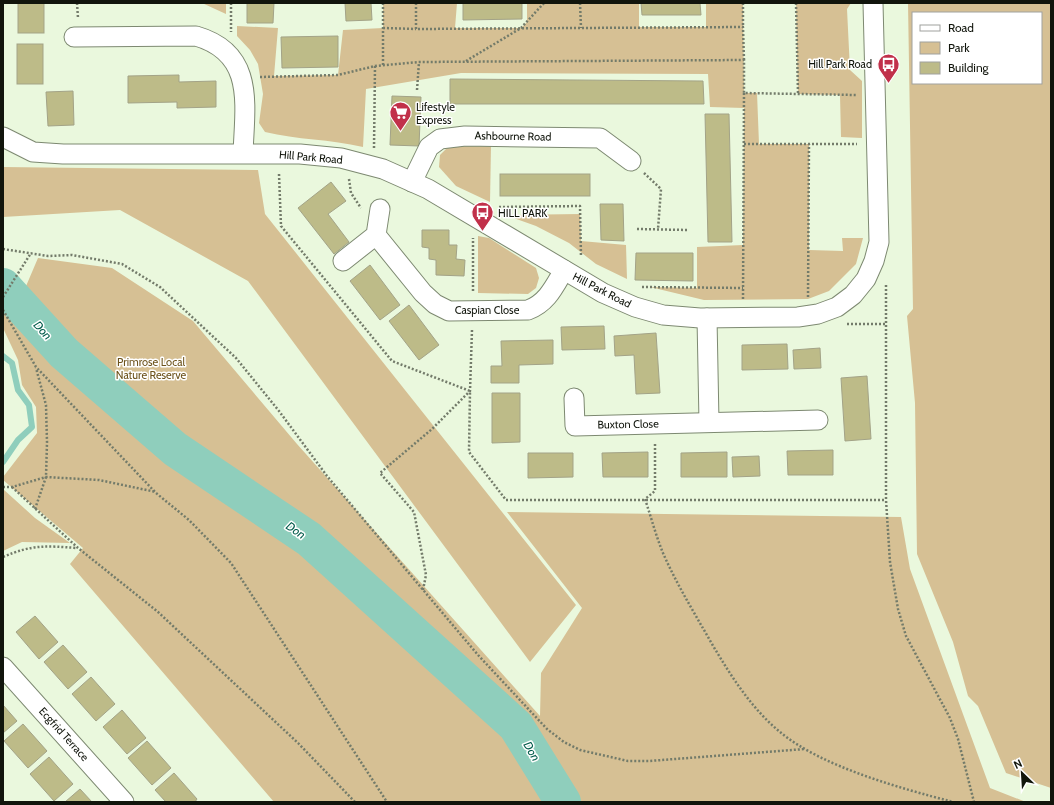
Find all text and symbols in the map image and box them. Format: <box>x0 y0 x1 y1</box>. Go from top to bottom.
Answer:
legend <box>912 12 1042 84</box>
text: Road <box>948 20 974 35</box>
text: Park <box>948 40 970 55</box>
bus stop icon: Hill Park Road <box>875 51 901 84</box>
place label: Hill Park Road <box>808 57 872 71</box>
text: Building <box>948 60 990 75</box>
supermarket icon: Lifestyle Express <box>388 100 414 133</box>
place label: Lifestyle Express <box>416 100 455 127</box>
street label: Ashbourne Road <box>474 128 552 144</box>
street label: Hill Park Road <box>279 147 343 167</box>
bus stop icon: HILL PARK <box>470 200 496 233</box>
place label: HILL PARK <box>498 206 548 220</box>
street label: Hill Park Road <box>570 269 634 311</box>
street label: Caspian Close <box>455 303 520 317</box>
water label: Don <box>31 317 55 343</box>
park label: Primrose Local Nature Reserve <box>116 355 187 382</box>
street label: Buxton Close <box>597 416 659 432</box>
water label: Don <box>283 518 309 542</box>
street label: Ecgfrid Terrace <box>36 704 92 764</box>
water label: Don <box>520 738 544 764</box>
north arrow <box>1002 753 1042 793</box>
text: N <box>1011 756 1024 772</box>

